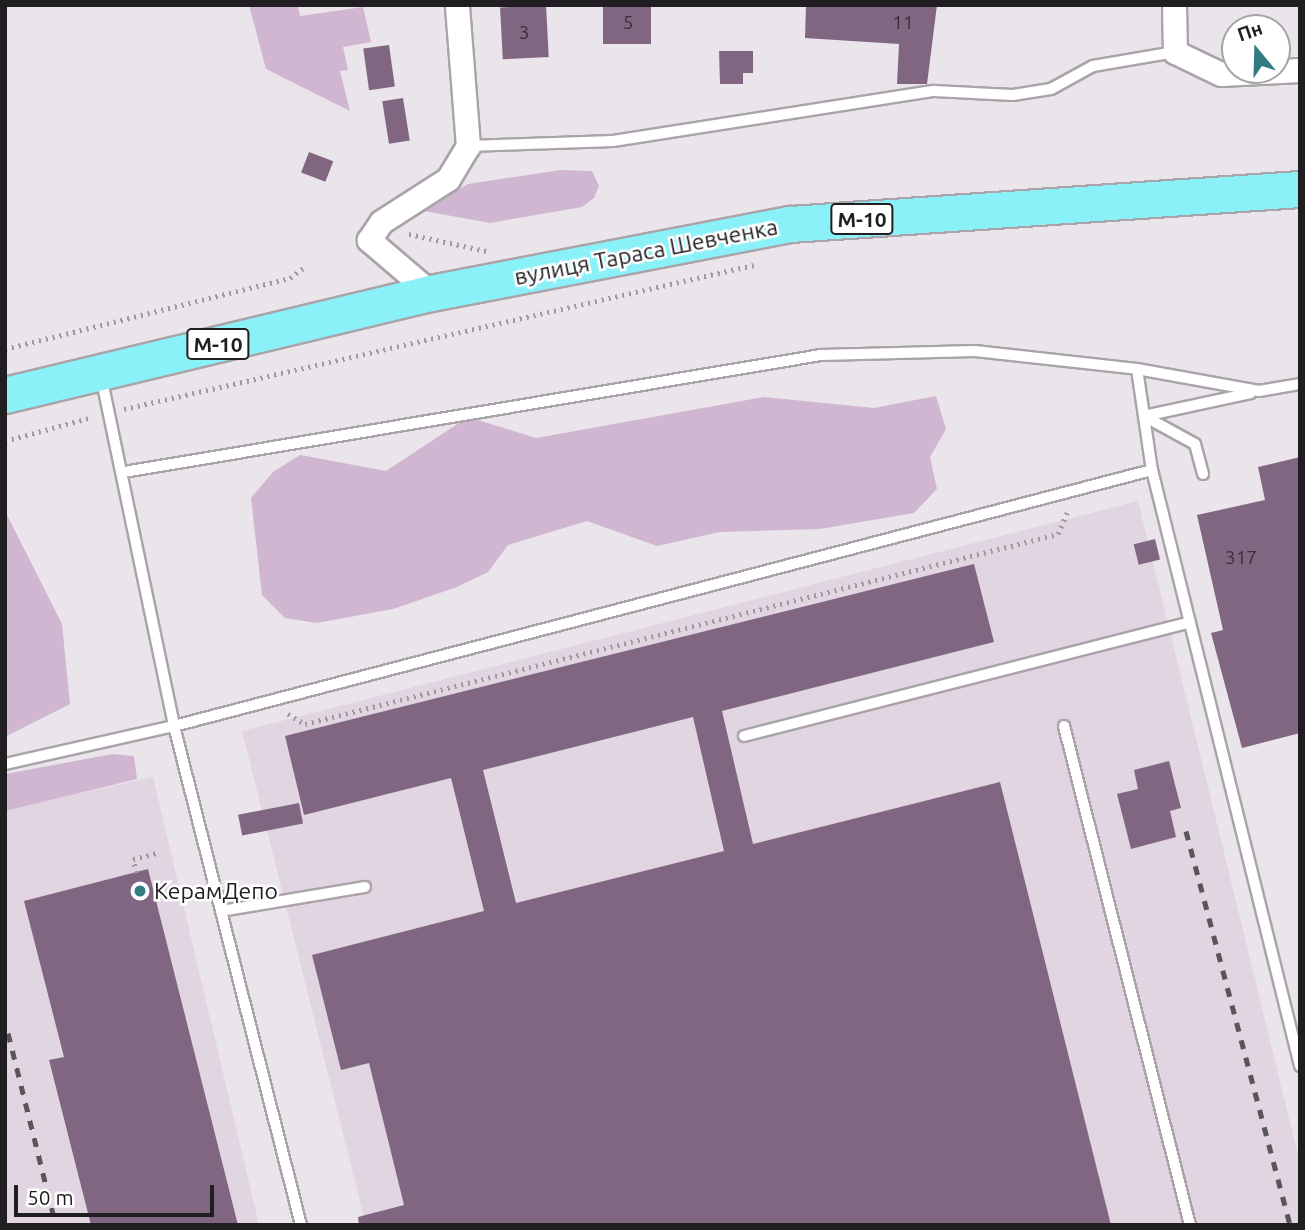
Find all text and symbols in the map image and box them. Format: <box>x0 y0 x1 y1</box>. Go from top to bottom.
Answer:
house number: 5 <box>623 12 633 34</box>
house number: 11 <box>892 12 914 34</box>
north arrow <box>1221 14 1291 84</box>
text: Пн <box>1234 17 1265 45</box>
house number: 3 <box>519 22 529 44</box>
road number: М-10 <box>829 202 895 236</box>
street label: вулиця Тараса Шевченка <box>512 213 780 291</box>
road number: М-10 <box>185 326 251 362</box>
house number: 317 <box>1225 547 1257 569</box>
place label: КерамДепо <box>154 877 278 905</box>
marker: КерамДепо <box>132 883 148 899</box>
scale bar <box>18 1170 217 1214</box>
text: 50 m <box>27 1185 74 1209</box>

